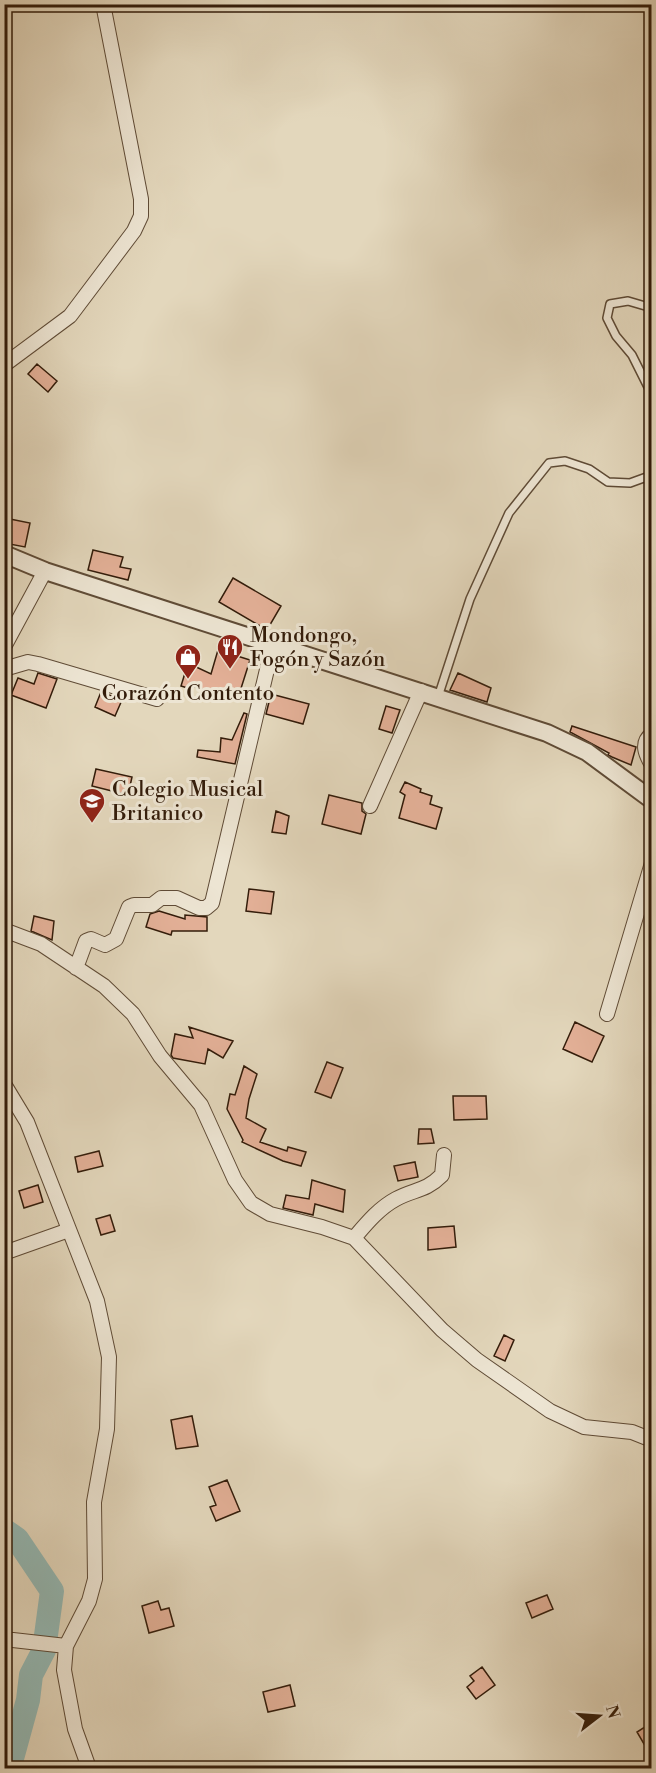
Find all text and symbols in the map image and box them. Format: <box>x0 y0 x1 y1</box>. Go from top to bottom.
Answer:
place label: Mondongo, Fogón y Sazón <box>250 623 386 673</box>
restaurant icon: Mondongo, Fogón y Sazón <box>215 632 245 670</box>
shop icon: Corazón Contento <box>173 642 203 680</box>
place label: Corazón Contento <box>102 681 274 707</box>
place label: Colegio Musical Britanico <box>111 777 263 827</box>
school or university icon: Colegio Musical Britanico <box>77 786 107 824</box>
north arrow <box>569 1686 629 1746</box>
text: N <box>601 1703 624 1721</box>

